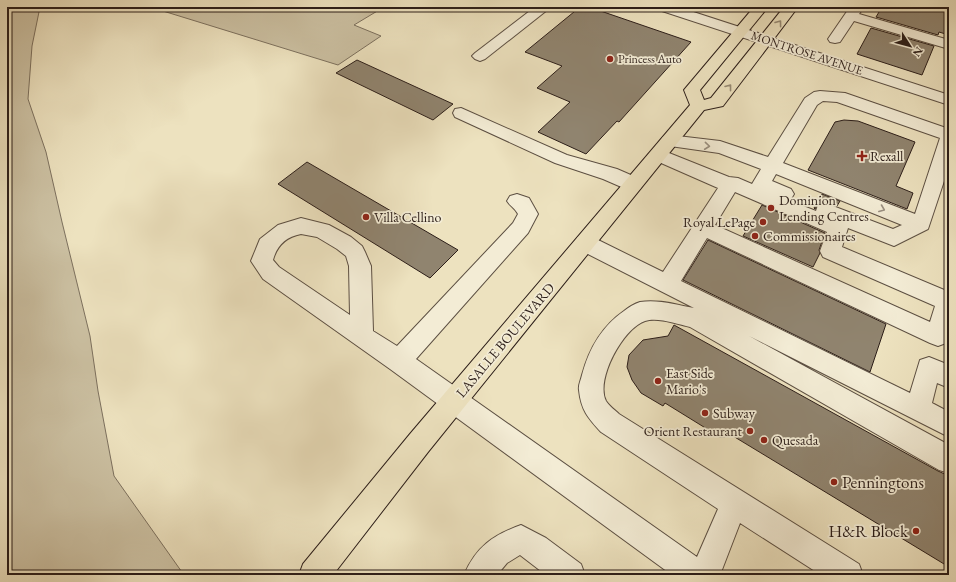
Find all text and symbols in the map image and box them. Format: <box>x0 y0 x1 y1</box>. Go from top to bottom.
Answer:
one-way arrow <box>774 21 781 28</box>
north arrow <box>890 26 930 66</box>
street label: MONTROSE AVENUE <box>749 27 865 79</box>
text: N <box>910 44 926 60</box>
place label: Princess Auto <box>618 51 682 67</box>
marker: Princess Auto <box>605 54 615 64</box>
one-way arrow <box>724 84 731 91</box>
one-way arrow <box>704 142 710 151</box>
place label: Rexall <box>870 147 904 165</box>
marker: Rexall <box>857 151 867 161</box>
place label: Dominion Lending Centres <box>779 191 869 225</box>
marker: Dominion Lending Centres <box>766 203 776 213</box>
one-way arrow <box>878 204 885 212</box>
place label: Villa Cellino <box>374 208 442 226</box>
marker: Villa Cellino <box>361 212 371 222</box>
place label: Royal LePage <box>683 213 756 231</box>
marker: Royal LePage <box>758 217 768 227</box>
place label: Commissionaires <box>763 227 856 245</box>
marker: Commissionaires <box>750 231 760 241</box>
street label: LASALLE BOULEVARD <box>452 279 559 401</box>
place label: East Side Mario's <box>666 364 714 398</box>
marker: East Side Mario's <box>653 376 663 386</box>
place label: Subway <box>713 404 756 422</box>
marker: Subway <box>700 408 710 418</box>
place label: Orient Restaurant <box>644 422 743 440</box>
marker: Orient Restaurant <box>745 426 755 436</box>
place label: Quesada <box>772 431 819 449</box>
marker: Quesada <box>759 435 769 445</box>
place label: Penningtons <box>842 471 924 493</box>
marker: Penningtons <box>829 477 839 487</box>
place label: H&R Block <box>828 520 909 542</box>
marker: H&R Block <box>911 526 921 536</box>

